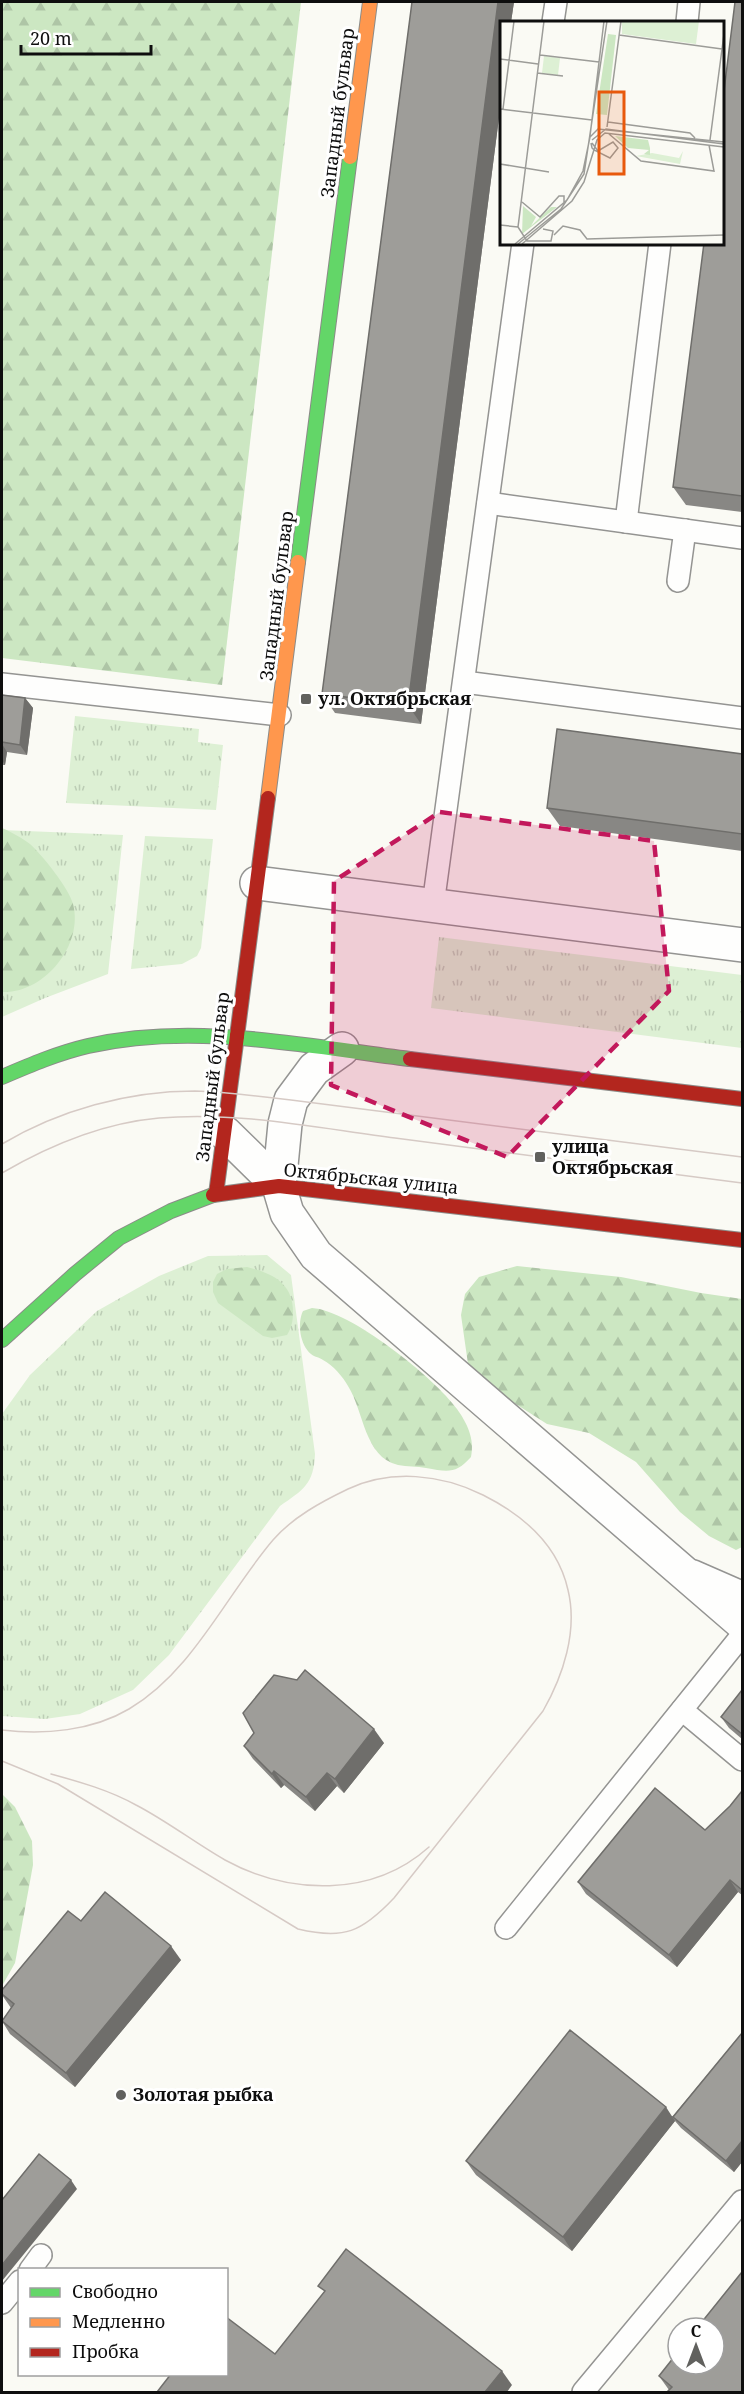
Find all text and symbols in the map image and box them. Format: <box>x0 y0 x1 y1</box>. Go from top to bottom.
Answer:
scale bar <box>21 18 152 56</box>
inset map <box>500 21 723 244</box>
text: 20 m <box>30 26 72 50</box>
street label: Западный бульвар <box>315 27 359 199</box>
street label: Западный бульвар <box>254 510 298 682</box>
place label: ул. Октябрьская <box>318 686 471 710</box>
marker: ул. Октябрьская <box>299 692 313 706</box>
street label: Западный бульвар <box>190 991 234 1163</box>
place label: улица Октябрьская <box>552 1134 673 1179</box>
marker: улица Октябрьская <box>533 1150 547 1164</box>
street label: Октябрьская улица <box>282 1157 460 1199</box>
place label: Золотая рыбка <box>133 2082 274 2106</box>
marker: Золотая рыбка <box>114 2088 128 2102</box>
legend <box>18 2268 228 2376</box>
text: Свободно <box>72 2279 158 2303</box>
text: Медленно <box>72 2309 165 2333</box>
north arrow <box>666 2316 726 2376</box>
text: С <box>691 2320 701 2342</box>
text: Пробка <box>72 2339 139 2363</box>

